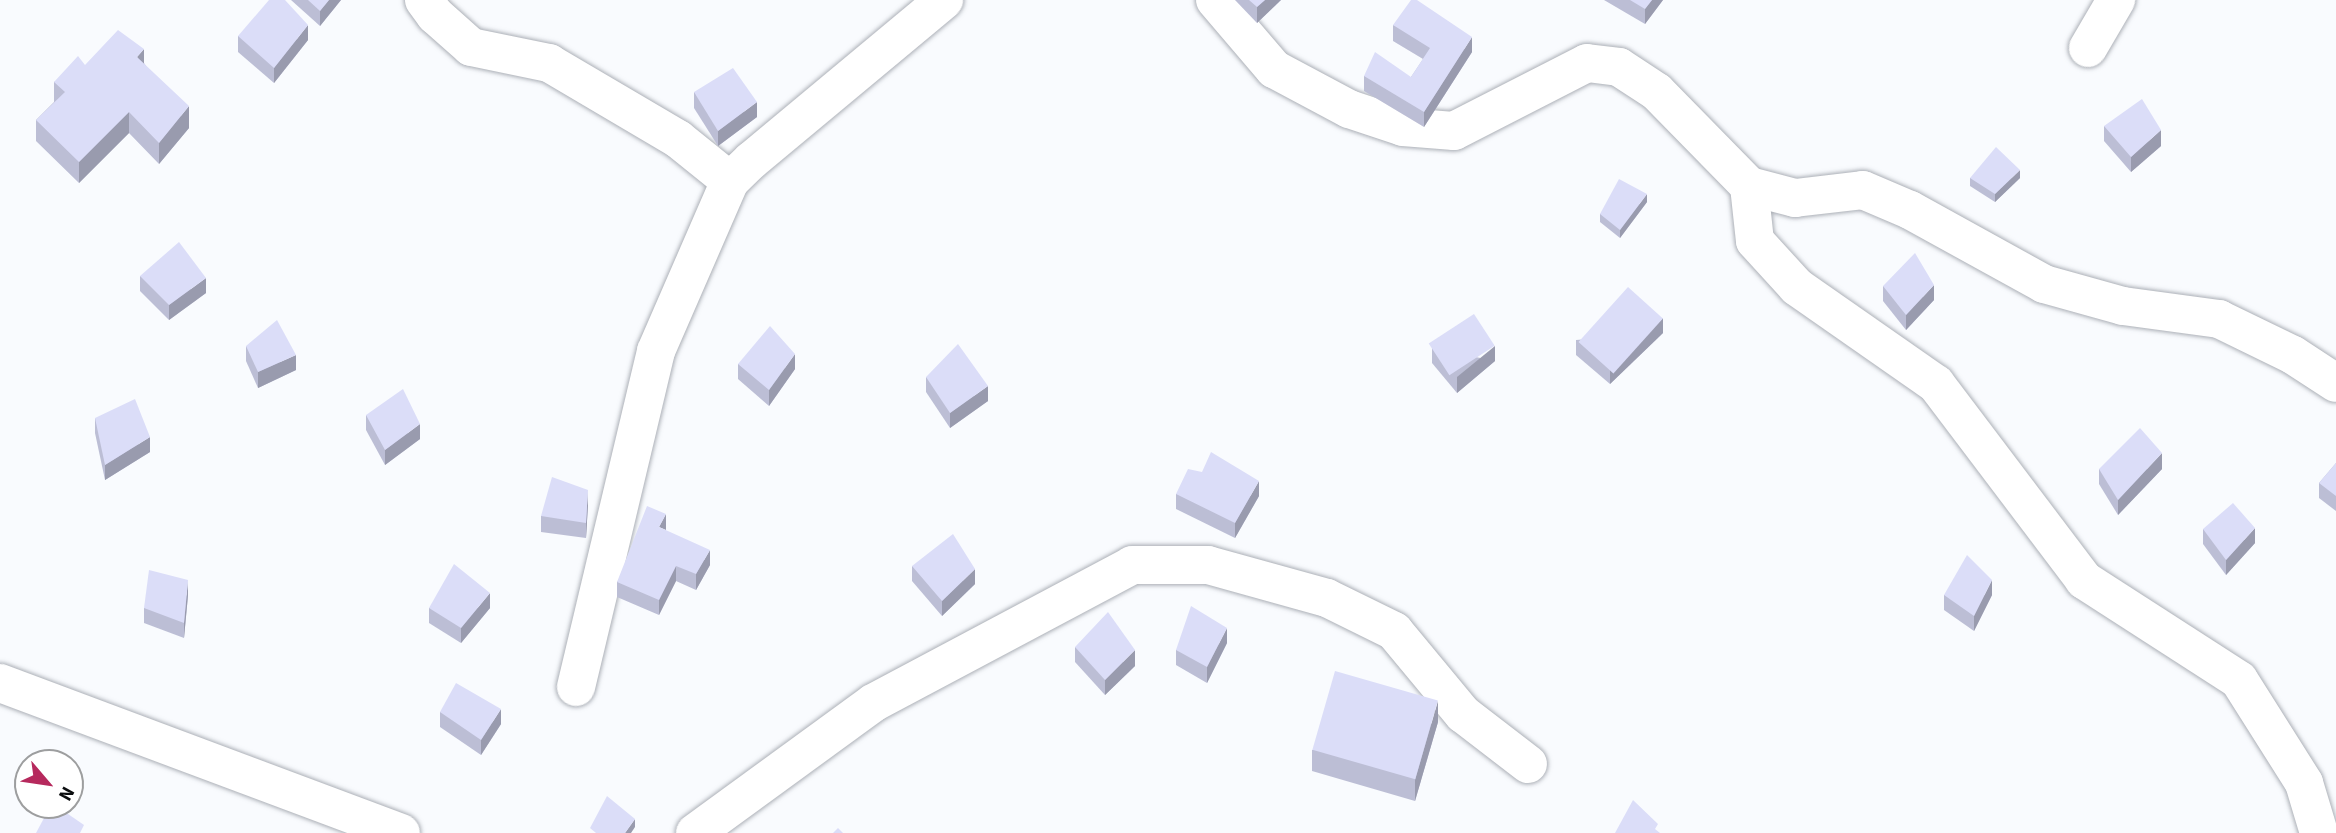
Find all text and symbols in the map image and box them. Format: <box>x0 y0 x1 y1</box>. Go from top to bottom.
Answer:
north arrow <box>14 749 84 819</box>
text: N <box>51 781 81 806</box>

